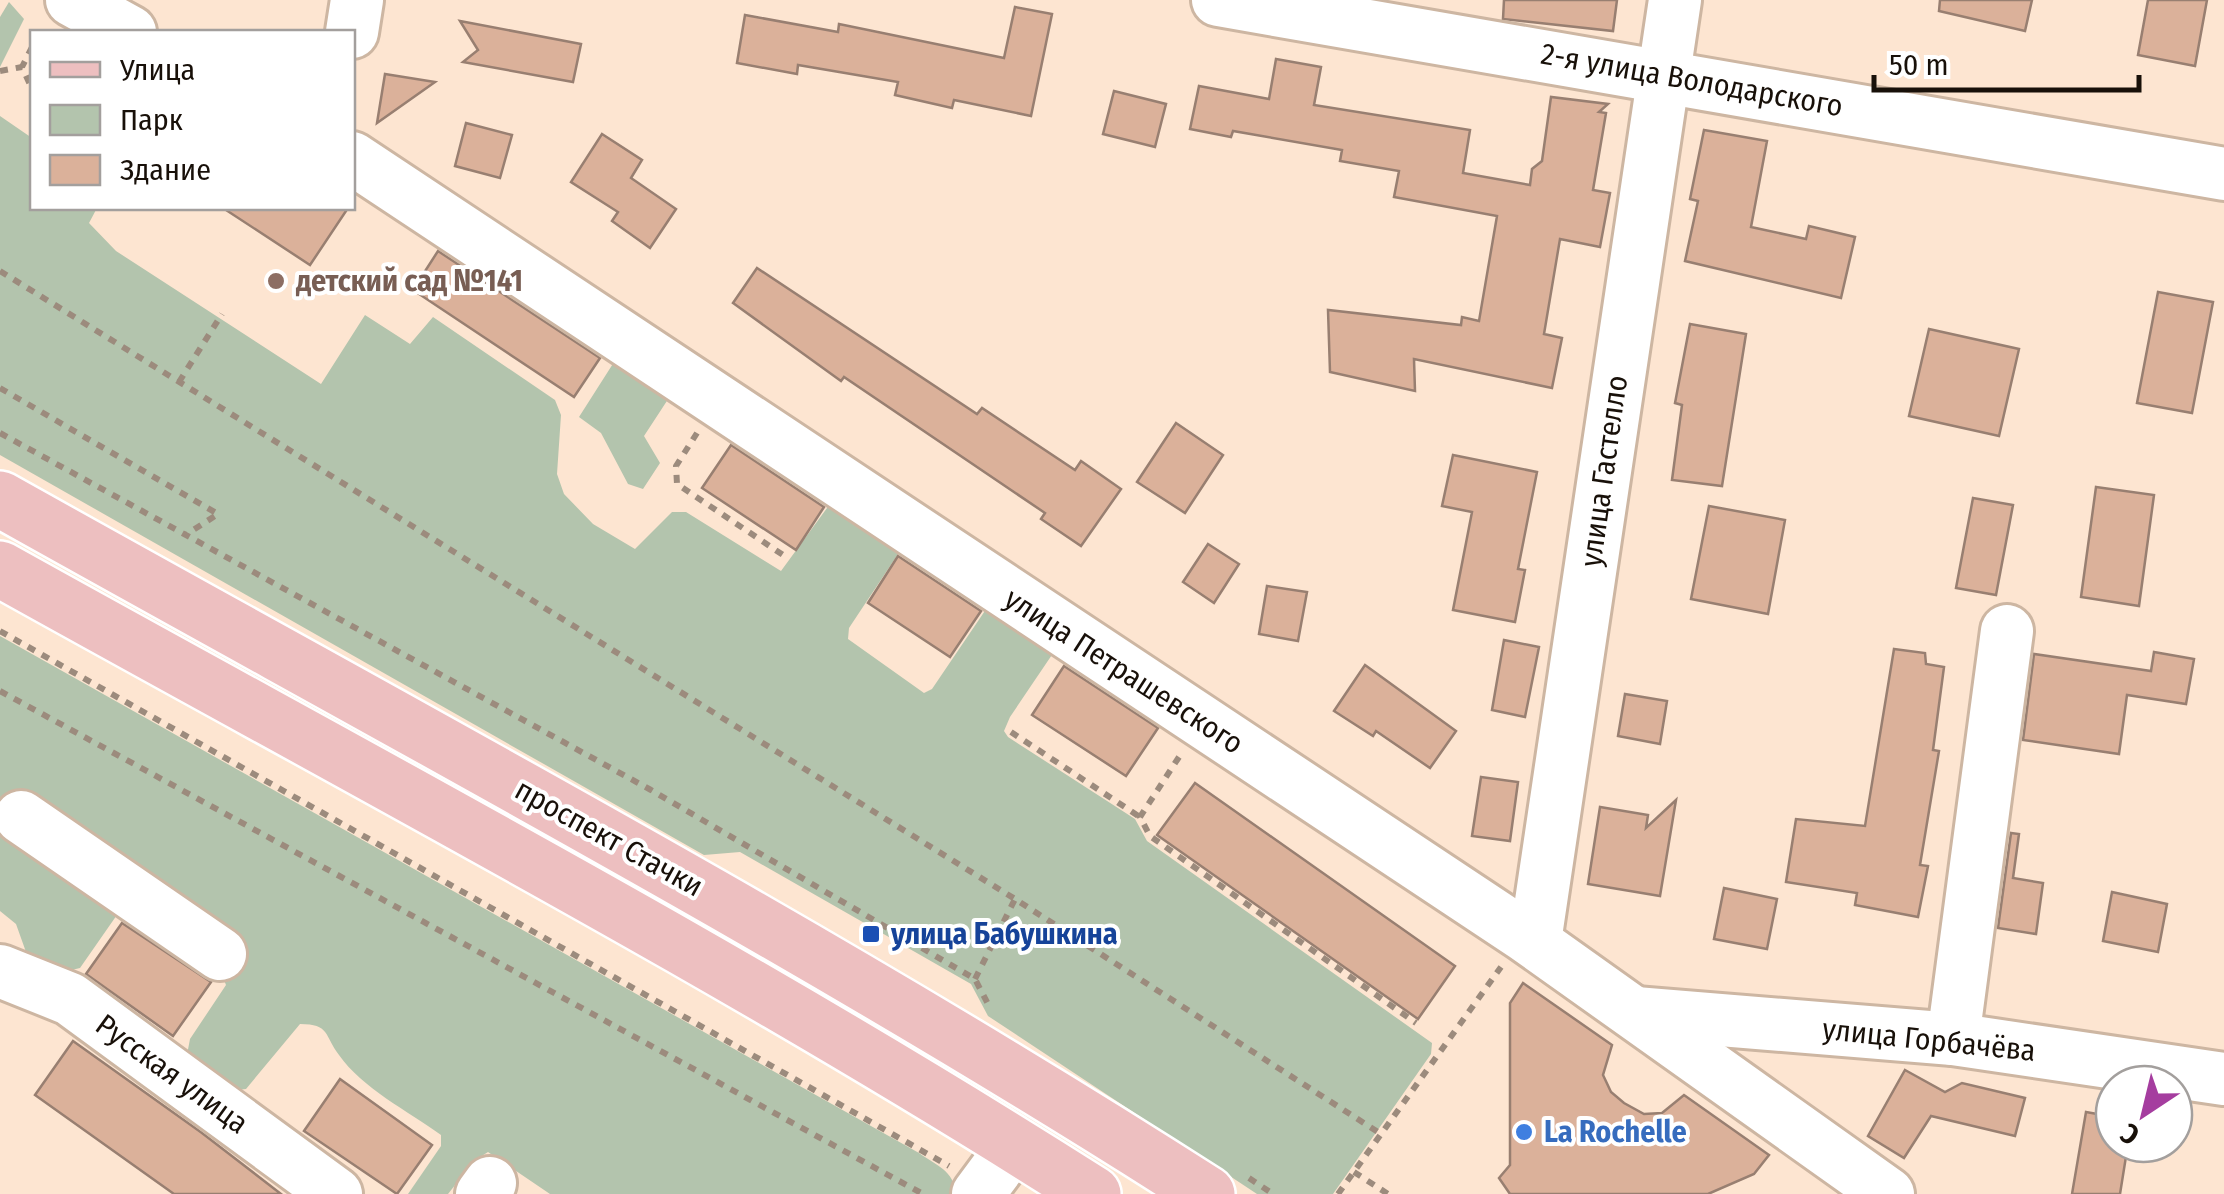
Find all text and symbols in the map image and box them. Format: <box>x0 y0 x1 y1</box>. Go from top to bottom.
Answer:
legend <box>30 30 355 210</box>
scale bar <box>1874 30 2139 92</box>
street label: 2-я улица Володарского <box>1538 36 1846 124</box>
text: 50 m <box>1889 47 1949 83</box>
text: Улица <box>119 52 195 88</box>
text: Парк <box>120 102 183 138</box>
text: Здание <box>120 152 211 188</box>
place label: детский сад №141 <box>295 263 523 299</box>
marker: детский сад №141 <box>265 270 287 292</box>
street label: улица Гастелло <box>1573 373 1635 569</box>
street label: улица Петрашевского <box>998 580 1250 762</box>
street label: проспект Стачки <box>509 772 709 904</box>
place label: улица Бабушкина <box>890 916 1118 952</box>
marker: улица Бабушкина <box>860 923 882 945</box>
street label: Русская улица <box>89 1007 255 1141</box>
street label: улица Горбачёва <box>1821 1011 2037 1069</box>
north arrow <box>2094 1064 2194 1164</box>
place label: La Rochelle <box>1544 1114 1687 1150</box>
text: С <box>2114 1116 2145 1152</box>
marker: La Rochelle <box>1513 1121 1535 1143</box>

